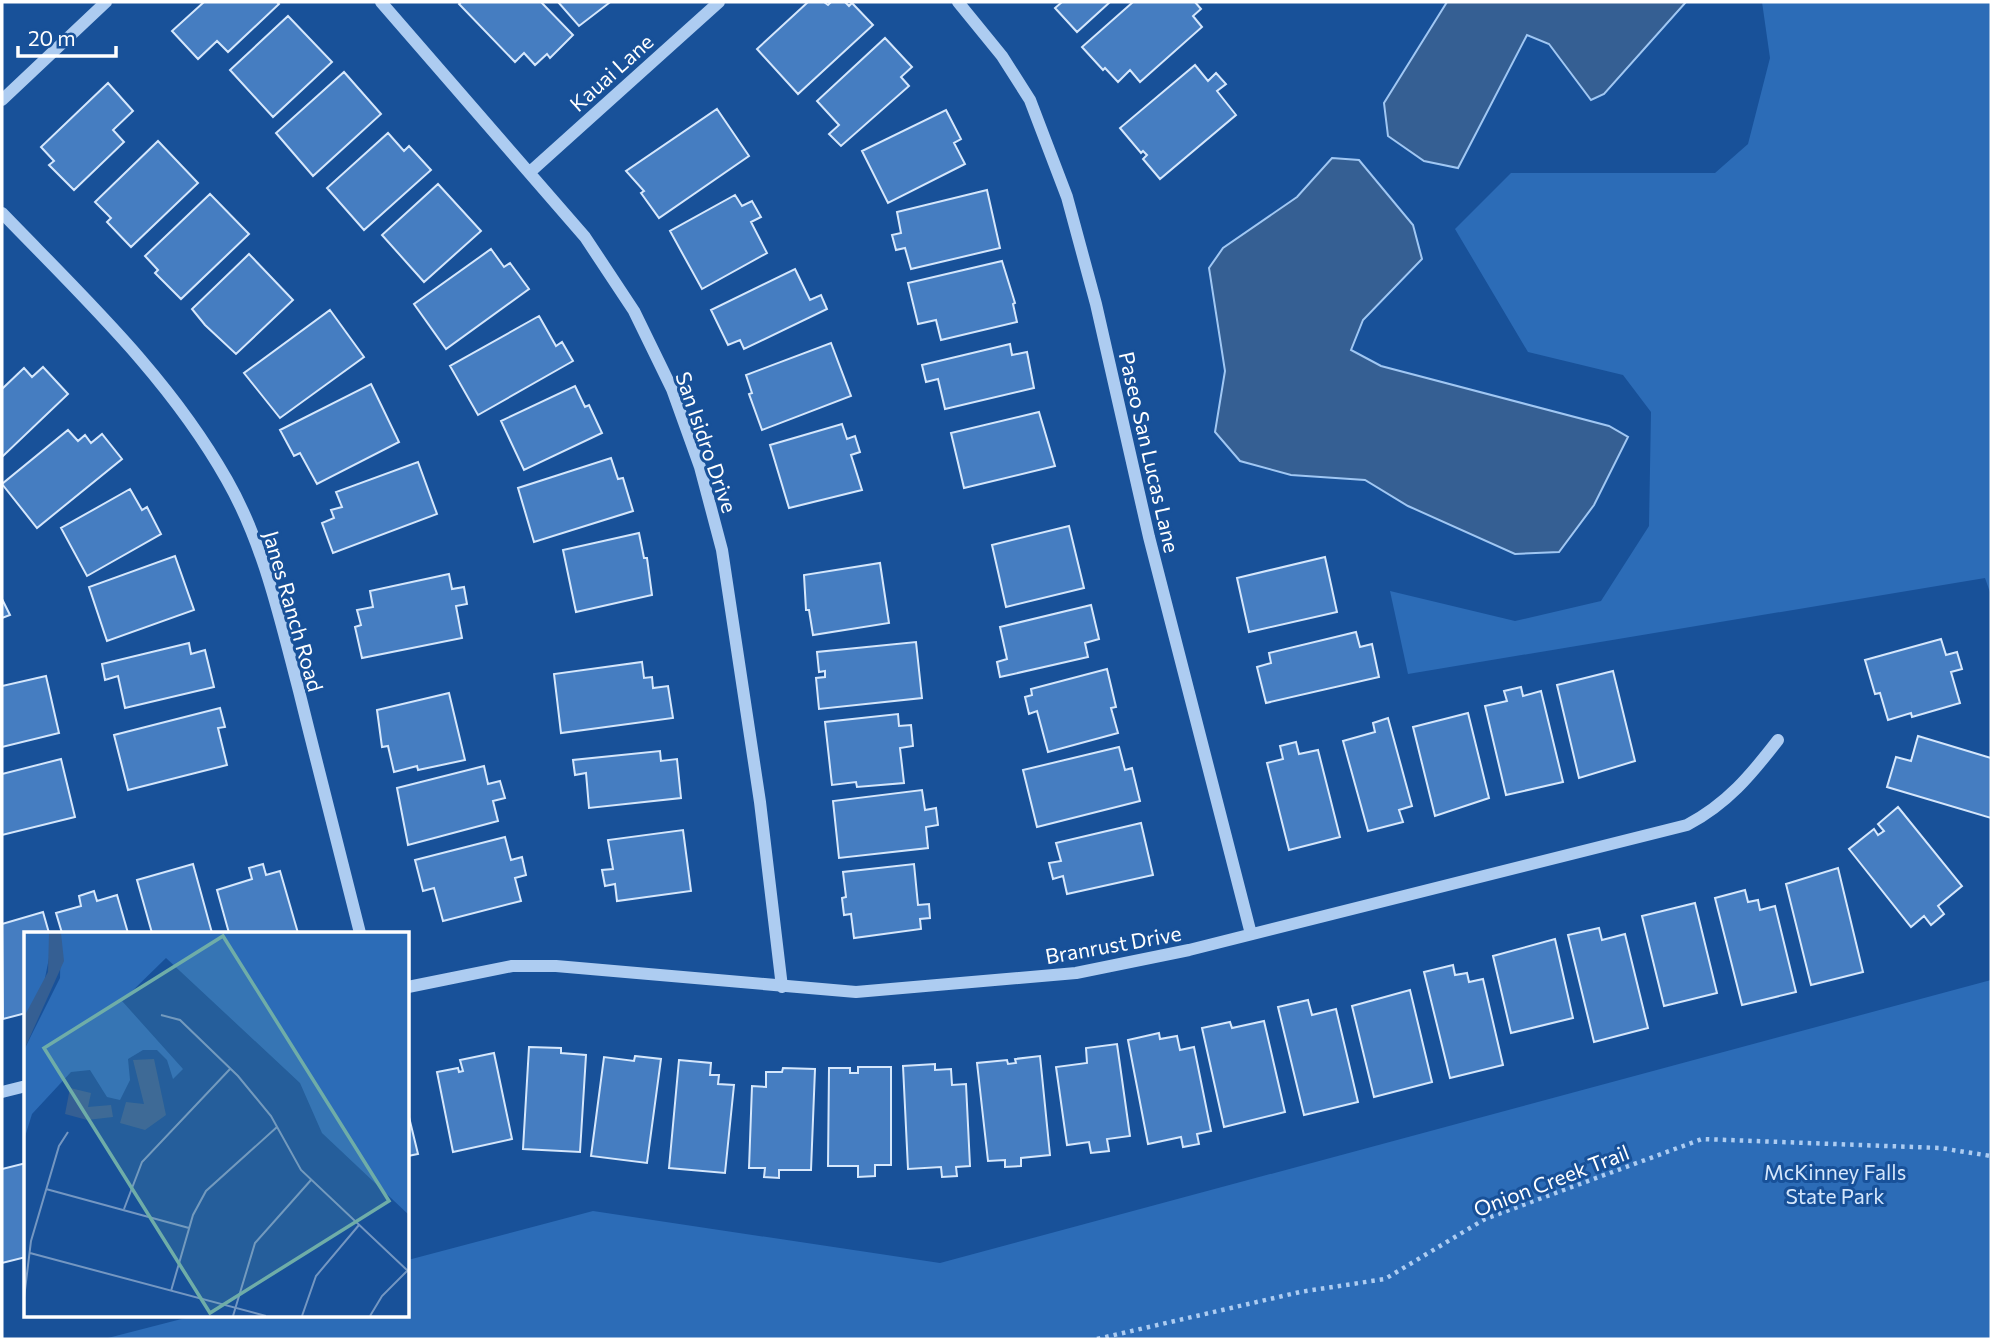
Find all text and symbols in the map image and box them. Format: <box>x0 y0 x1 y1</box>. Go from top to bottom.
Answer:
scale bar <box>18 14 116 58</box>
text: 20 m <box>28 25 76 50</box>
street label: Kauai Lane <box>564 28 658 116</box>
street label: Paseo San Lucas Lane <box>1115 349 1185 555</box>
street label: San Isidro Drive <box>671 368 743 516</box>
street label: Janes Ranch Road <box>259 528 329 694</box>
street label: Branrust Drive <box>1043 920 1183 968</box>
inset map <box>24 932 410 1316</box>
street label: Onion Creek Trail <box>1470 1139 1632 1221</box>
park label: McKinney Falls State Park <box>1764 1159 1906 1208</box>

